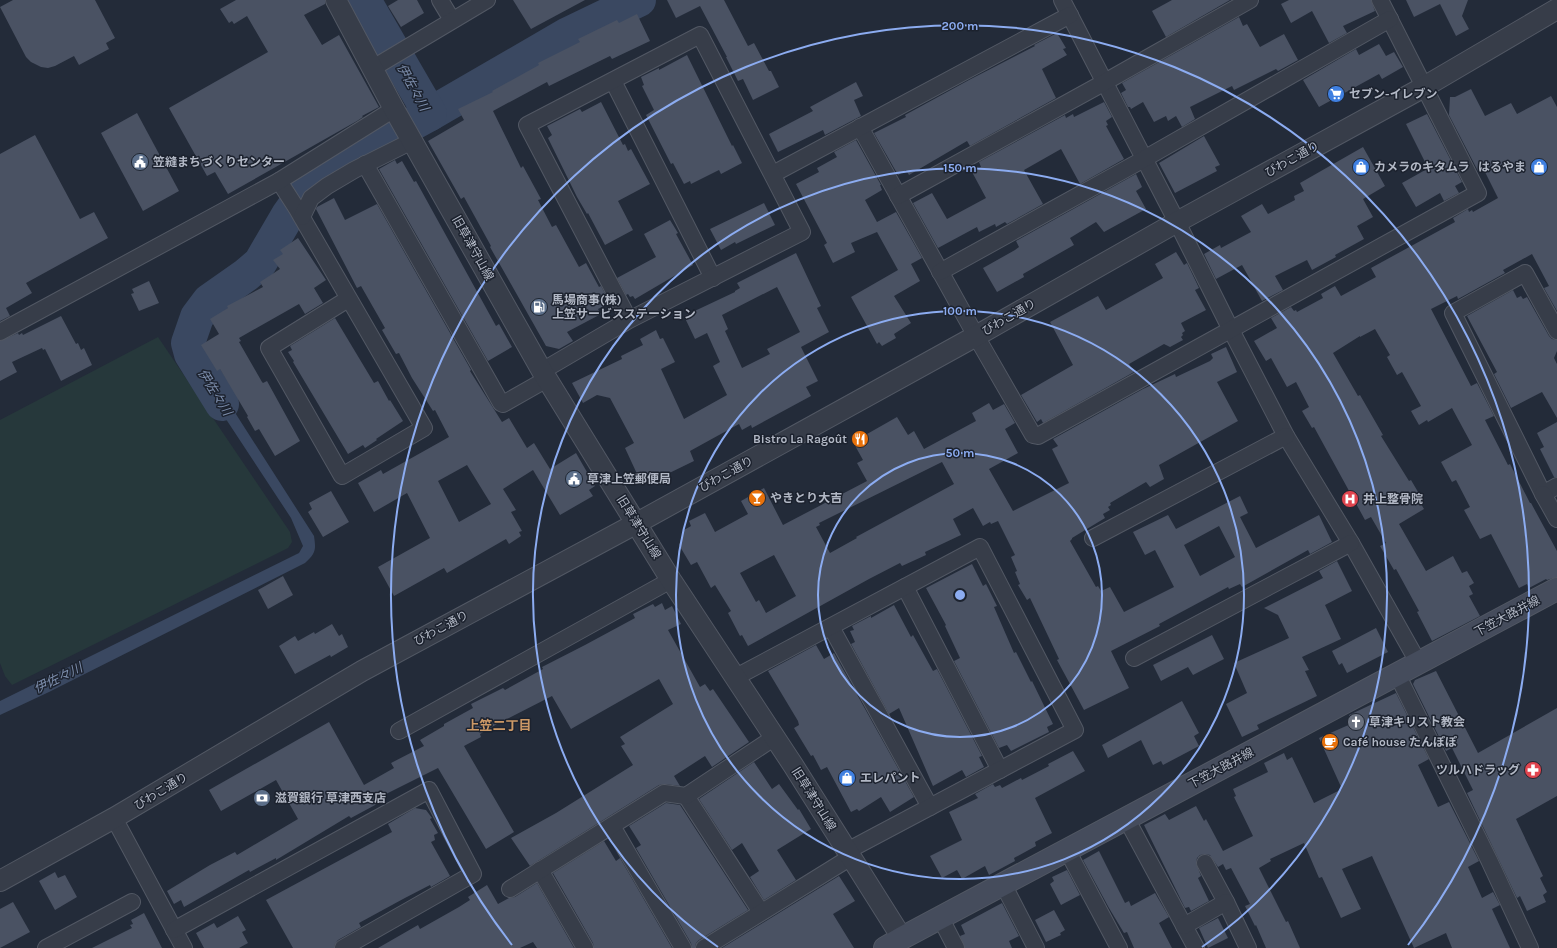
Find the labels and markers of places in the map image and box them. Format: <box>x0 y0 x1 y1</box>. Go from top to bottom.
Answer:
supermarket icon: セブン-イレブン <box>1326 84 1346 104</box>
place label: セブン-イレブン <box>1349 87 1437 101</box>
public building icon: 笠縫まちづくりセンター <box>130 152 150 172</box>
place label: 笠縫まちづくりセンター <box>152 155 285 169</box>
shop icon: カメラのキタムラ <box>1351 157 1371 177</box>
shop icon: はるやま <box>1529 157 1549 177</box>
place label: カメラのキタムラ <box>1374 160 1469 174</box>
place label: はるやま <box>1478 160 1526 174</box>
place label: 馬場商事(株) 上笠サービスステーション <box>552 293 696 321</box>
fuel station icon: 馬場商事(株) 上笠サービスステーション <box>529 297 549 317</box>
restaurant icon: Bistro La Ragoût <box>850 429 870 449</box>
place label: Bistro La Ragoût <box>753 432 847 446</box>
public building icon: 草津上笠郵便局 <box>564 469 584 489</box>
place label: 草津上笠郵便局 <box>587 472 671 486</box>
bar icon: やきとり大吉 <box>747 488 767 508</box>
hospital icon: 井上整骨院 <box>1340 489 1360 509</box>
place label: やきとり大吉 <box>770 491 842 505</box>
place label: 井上整骨院 <box>1363 492 1423 506</box>
centre of rings <box>953 588 967 602</box>
church icon: 草津キリスト教会 <box>1346 712 1366 732</box>
place label: 草津キリスト教会 <box>1369 715 1465 729</box>
cafe icon: Café house たんぽぽ <box>1320 732 1340 752</box>
place label: Café house たんぽぽ <box>1343 735 1457 749</box>
pharmacy icon: ツルハドラッグ <box>1523 760 1543 780</box>
place label: ツルハドラッグ <box>1436 763 1520 777</box>
shop icon: エレパント <box>837 768 857 788</box>
place label: エレパント <box>860 771 921 785</box>
bank icon: 滋賀銀行 草津西支店 <box>252 788 272 808</box>
place label: 滋賀銀行 草津西支店 <box>275 791 386 805</box>

